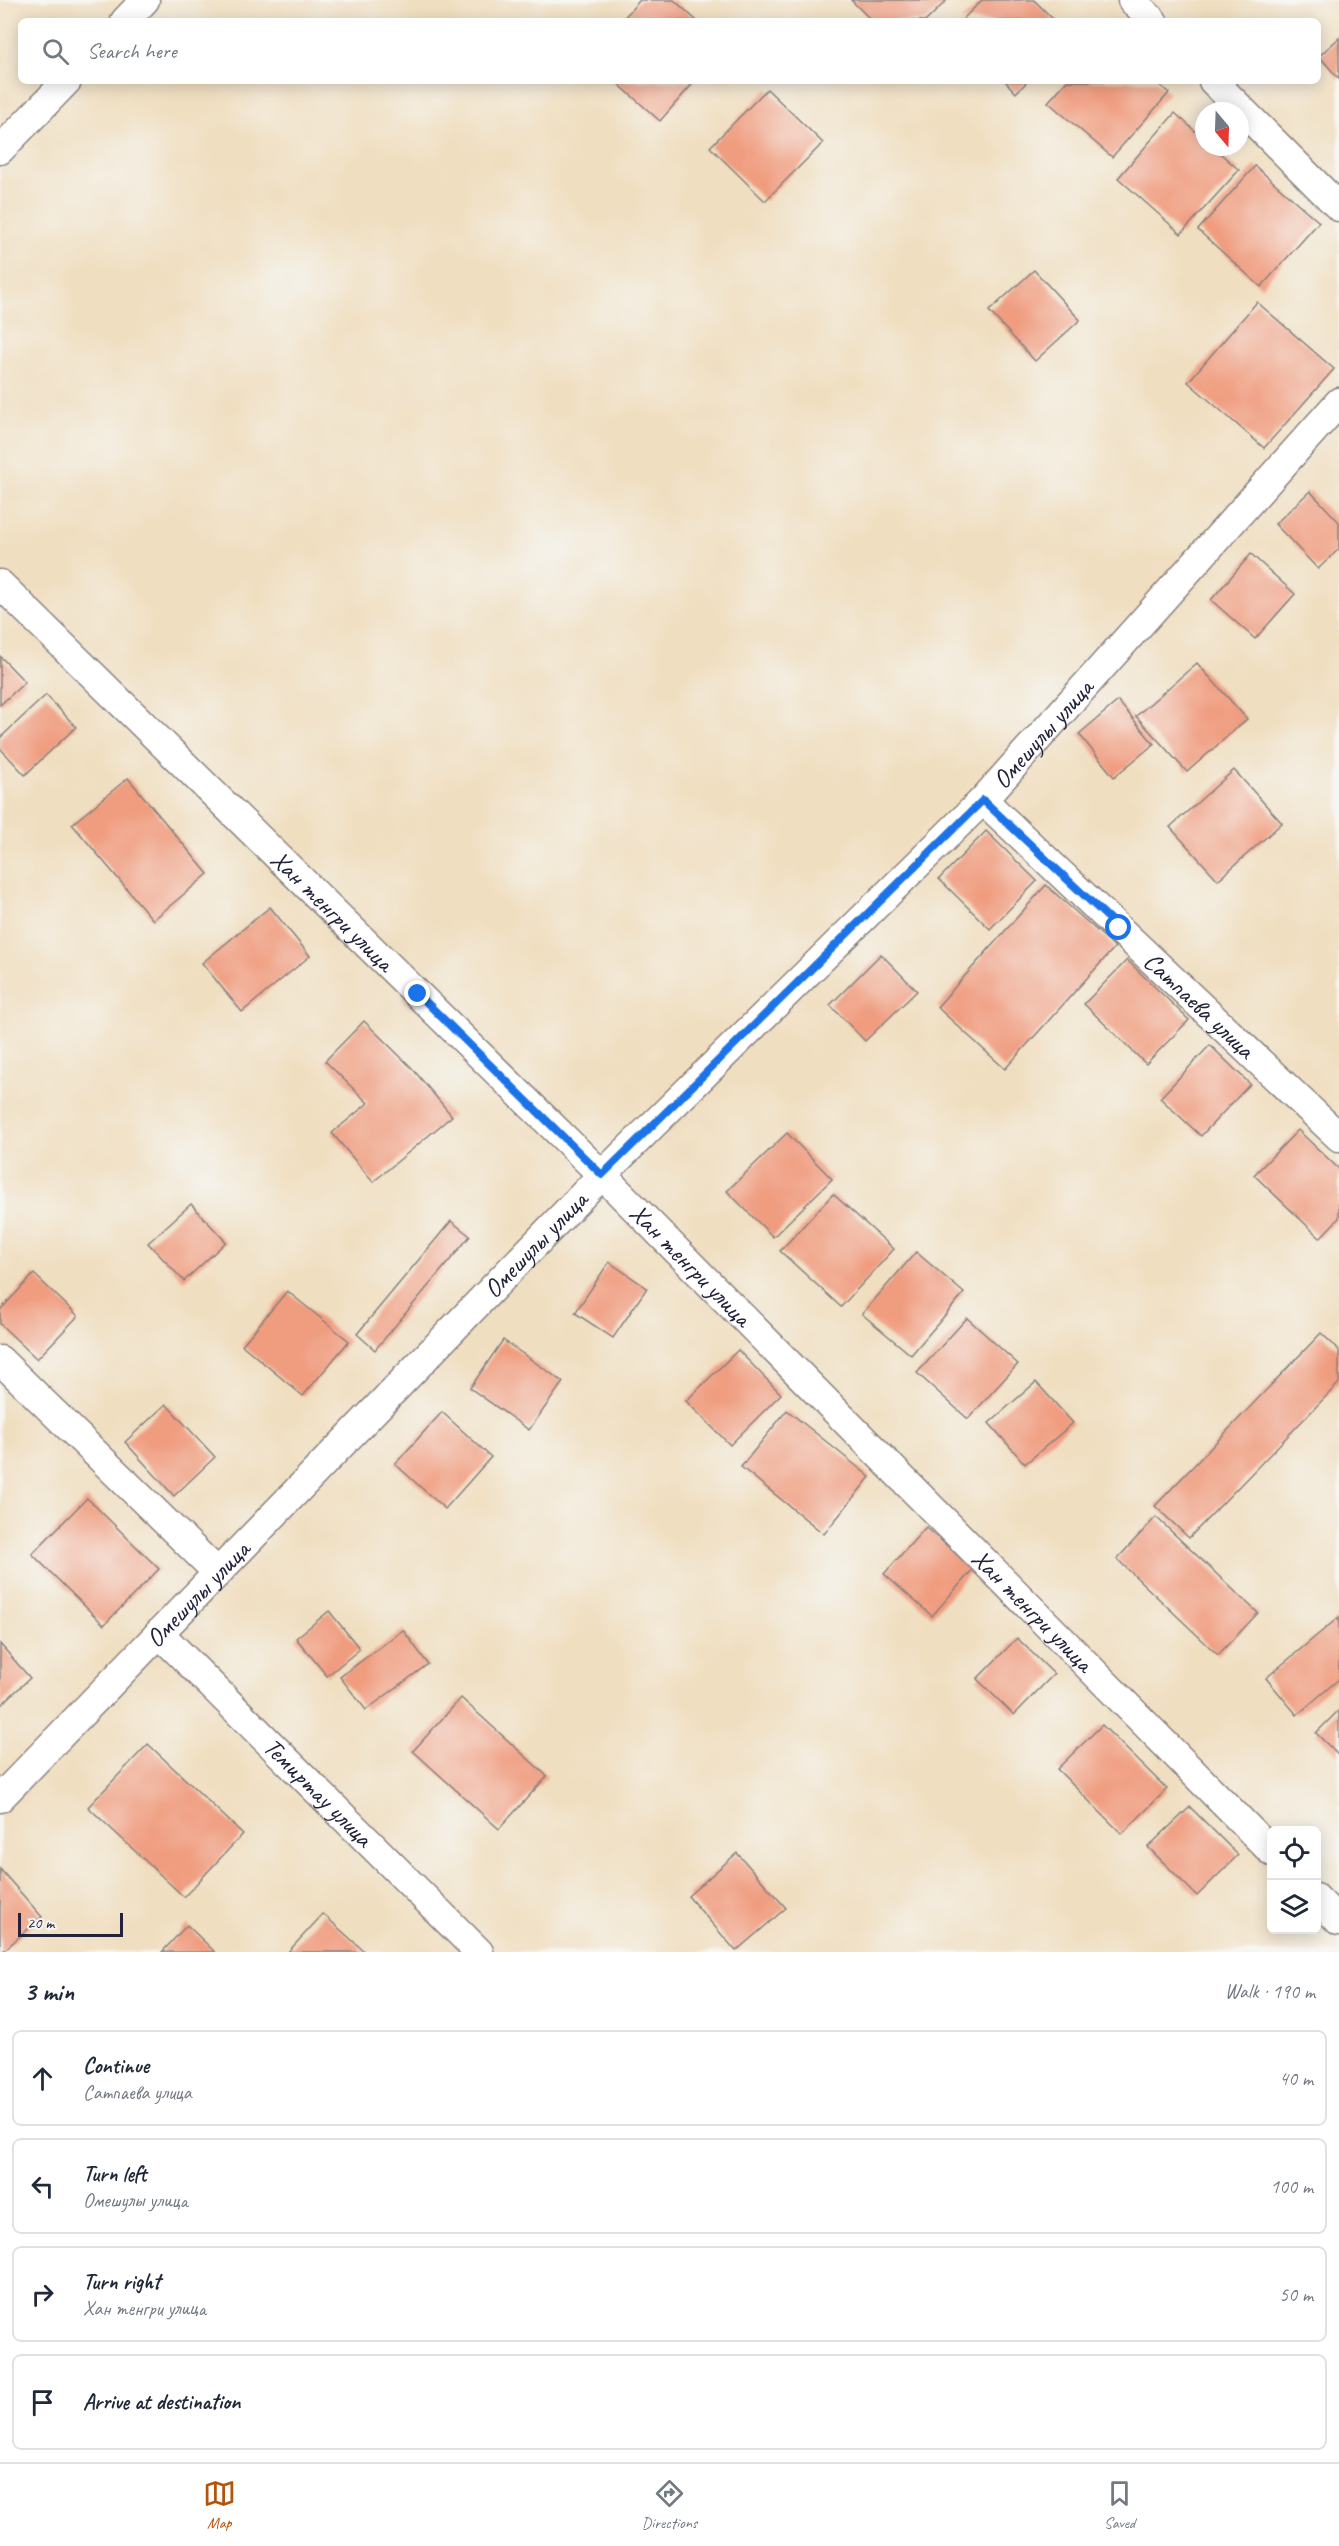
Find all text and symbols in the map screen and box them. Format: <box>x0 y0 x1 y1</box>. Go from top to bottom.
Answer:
search box <box>18 18 1321 84</box>
icon: search <box>39 35 72 68</box>
text: Search here <box>87 37 177 65</box>
north arrow <box>1195 102 1249 156</box>
street label: Омешулы улица <box>985 670 1102 795</box>
street label: Хан тенгри улица <box>264 843 403 980</box>
route start <box>1105 914 1131 940</box>
street label: Сатпаева улица <box>1137 944 1263 1066</box>
route end <box>404 980 430 1006</box>
street label: Омешулы улица <box>476 1182 596 1305</box>
street label: Хан тенгри улица <box>623 1196 760 1335</box>
street label: Омешулы улица <box>138 1532 258 1654</box>
street label: Хан тенгри улица <box>965 1542 1102 1680</box>
street label: Темиртау улица <box>257 1730 381 1855</box>
map controls <box>1267 1826 1321 1934</box>
button: locate <box>1267 1826 1321 1880</box>
button: layers <box>1267 1880 1321 1934</box>
scale bar <box>18 1910 123 1938</box>
text: 20 m <box>27 1913 54 1933</box>
text: 3 min <box>24 1975 74 2008</box>
text: Walk · 190 m <box>1225 1979 1315 2004</box>
text: Continue <box>83 2052 149 2080</box>
icon: ahead <box>26 2062 59 2095</box>
text: 40 m <box>1279 2066 1313 2091</box>
text: Сатпаева улица <box>83 2080 191 2105</box>
text: Turn left <box>83 2160 147 2188</box>
icon: left <box>26 2170 59 2203</box>
text: 100 m <box>1270 2174 1313 2199</box>
text: Омешулы улица <box>83 2188 188 2213</box>
text: Turn right <box>83 2268 160 2296</box>
icon: right <box>26 2278 59 2311</box>
text: 50 m <box>1279 2282 1313 2307</box>
text: Хан тенгри улица <box>83 2296 206 2321</box>
icon: arrive <box>26 2386 59 2419</box>
text: Arrive at destination <box>83 2388 240 2416</box>
tab: Map <box>203 2477 236 2533</box>
tab: Directions <box>642 2477 697 2533</box>
tab: Saved <box>1103 2477 1136 2533</box>

